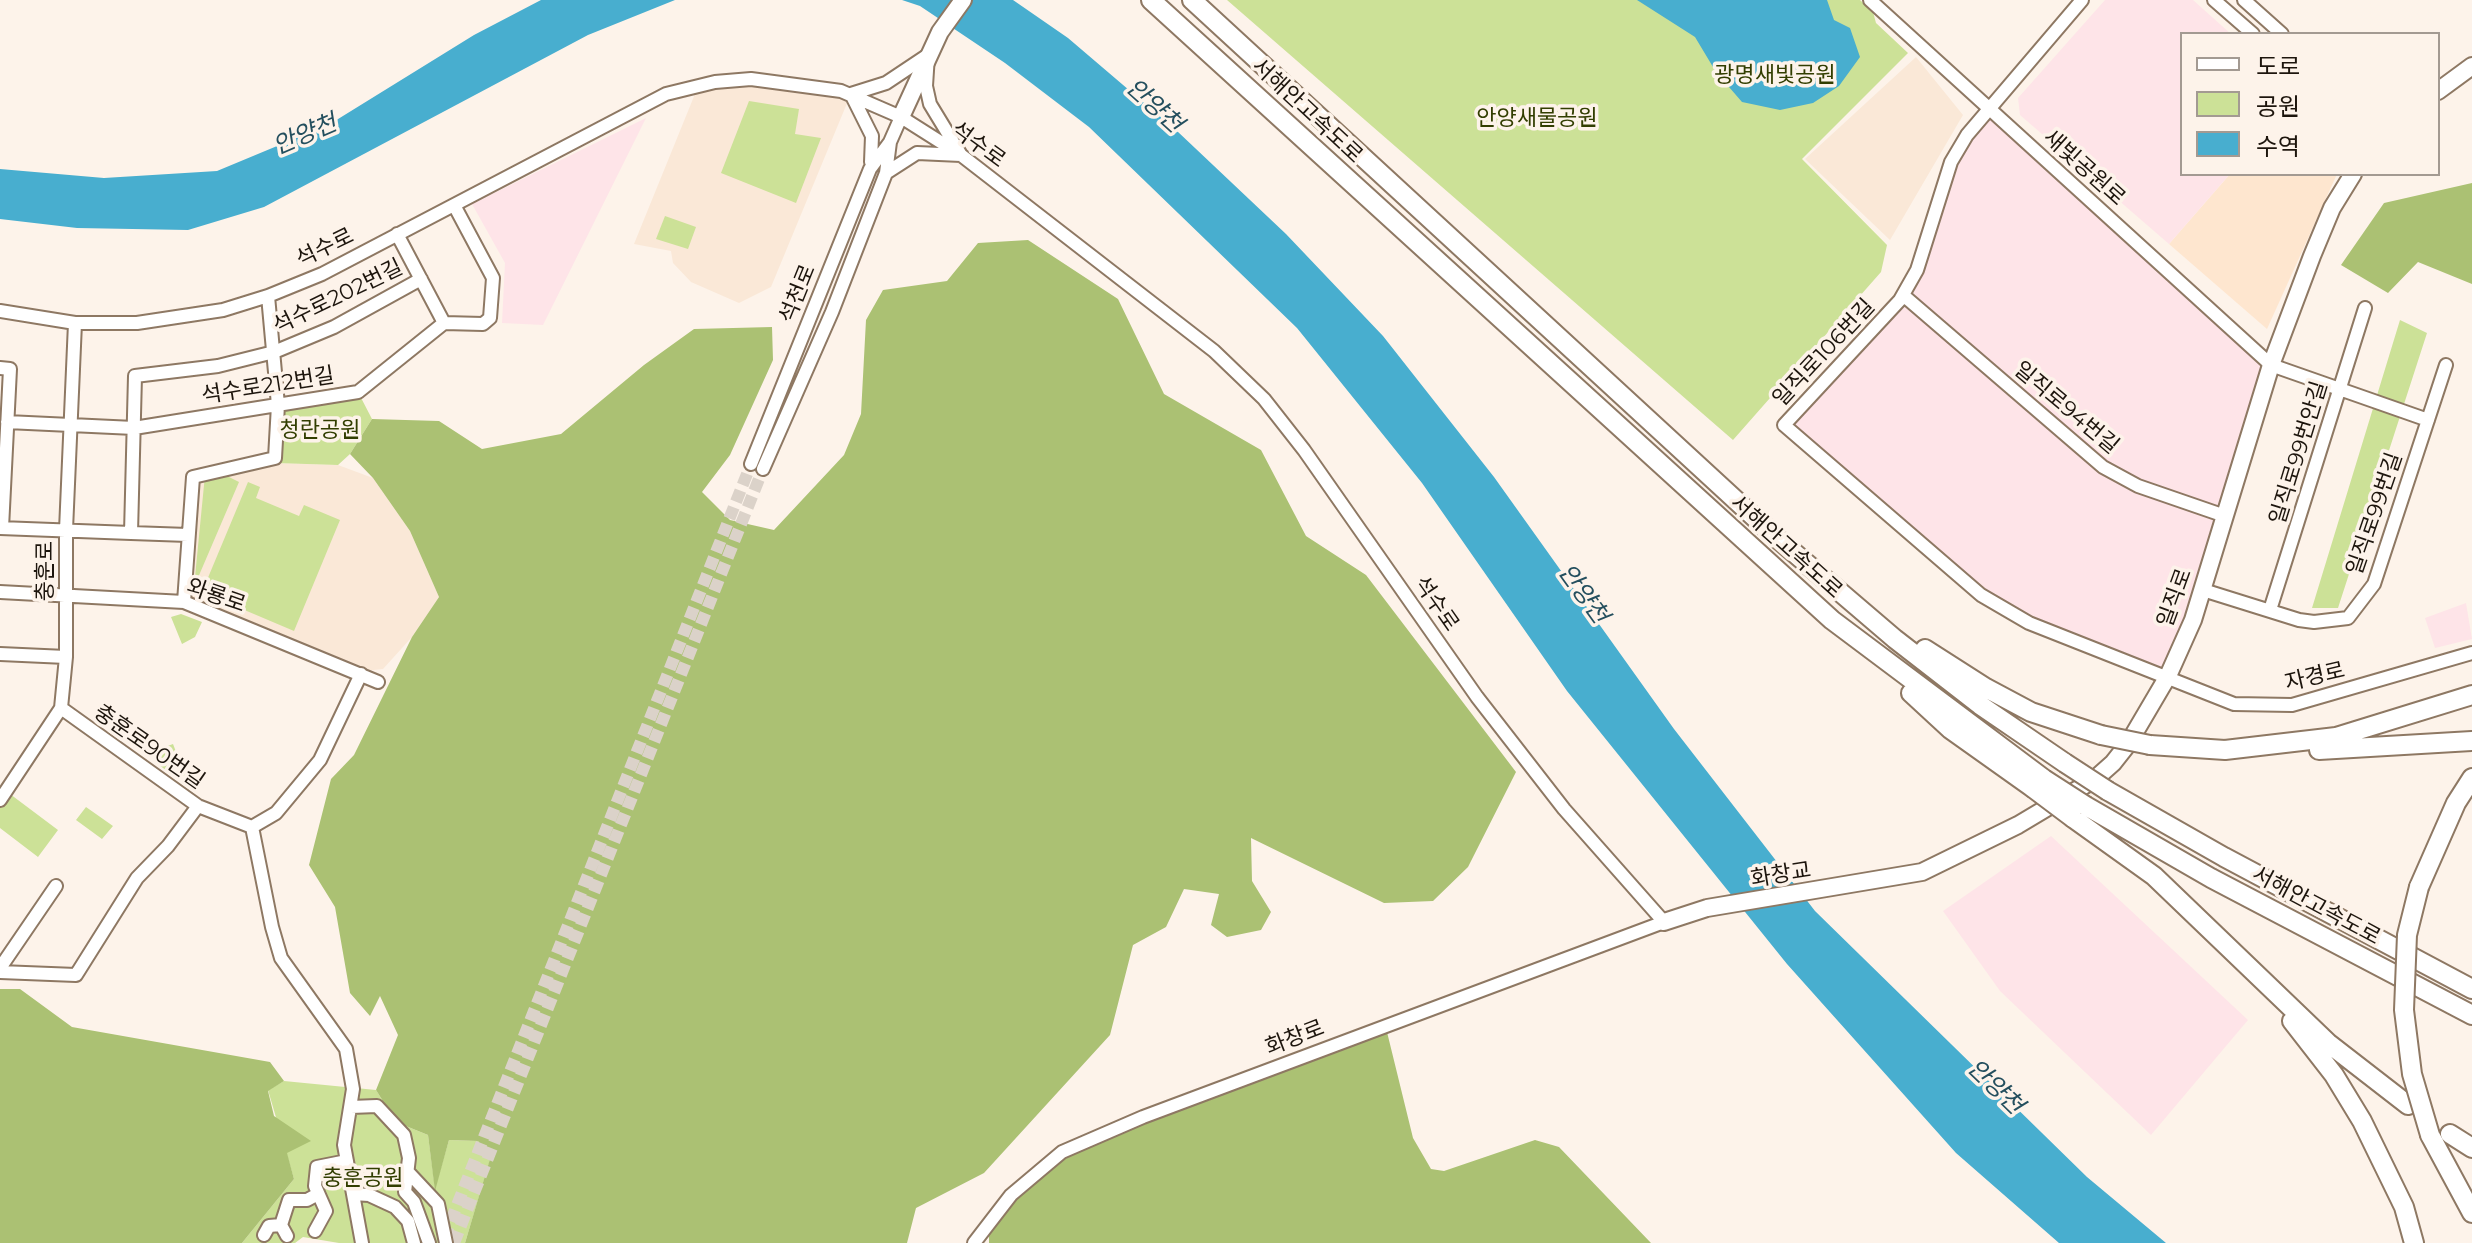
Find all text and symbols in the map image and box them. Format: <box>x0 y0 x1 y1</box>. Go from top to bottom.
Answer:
legend <box>2180 32 2440 176</box>
text: 도로 <box>2256 52 2300 81</box>
street label: 서해안고속도로 <box>1246 53 1368 169</box>
park label: 광명새빛공원 <box>1714 63 1836 89</box>
water label: 안양천 <box>1120 73 1188 139</box>
text: 공원 <box>2256 92 2300 121</box>
park label: 안양새물공원 <box>1476 106 1598 132</box>
water label: 안양천 <box>269 109 341 161</box>
street label: 석수로 <box>946 116 1010 174</box>
street label: 새빛공원로 <box>2038 124 2130 212</box>
text: 수역 <box>2256 132 2300 161</box>
street label: 석수로 <box>292 223 358 273</box>
street label: 석수로202번길 <box>269 254 407 340</box>
street label: 석천로 <box>774 261 822 327</box>
street label: 일직로106번길 <box>1768 294 1880 412</box>
street label: 일직로94번길 <box>2008 356 2124 460</box>
street label: 석수로212번길 <box>200 362 336 410</box>
street label: 일직로99번안길 <box>2265 378 2333 528</box>
park label: 청란공원 <box>280 418 360 444</box>
street label: 일직로99번길 <box>2342 449 2408 579</box>
street label: 서해안고속도로 <box>1725 490 1847 604</box>
street label: 충훈로 <box>33 541 59 601</box>
water label: 안양천 <box>1552 559 1614 629</box>
street label: 일직로 <box>2152 565 2198 631</box>
street label: 석수로 <box>1408 572 1464 636</box>
street label: 와룡로 <box>183 574 249 618</box>
street label: 자경로 <box>2282 657 2348 697</box>
street label: 충훈로90번길 <box>89 699 209 795</box>
street label: 화창교 <box>1749 857 1813 893</box>
street label: 서해안고속도로 <box>2247 861 2385 951</box>
street label: 화창로 <box>1262 1015 1328 1061</box>
water label: 안양천 <box>1961 1054 2029 1120</box>
park label: 충훈공원 <box>323 1166 403 1192</box>

